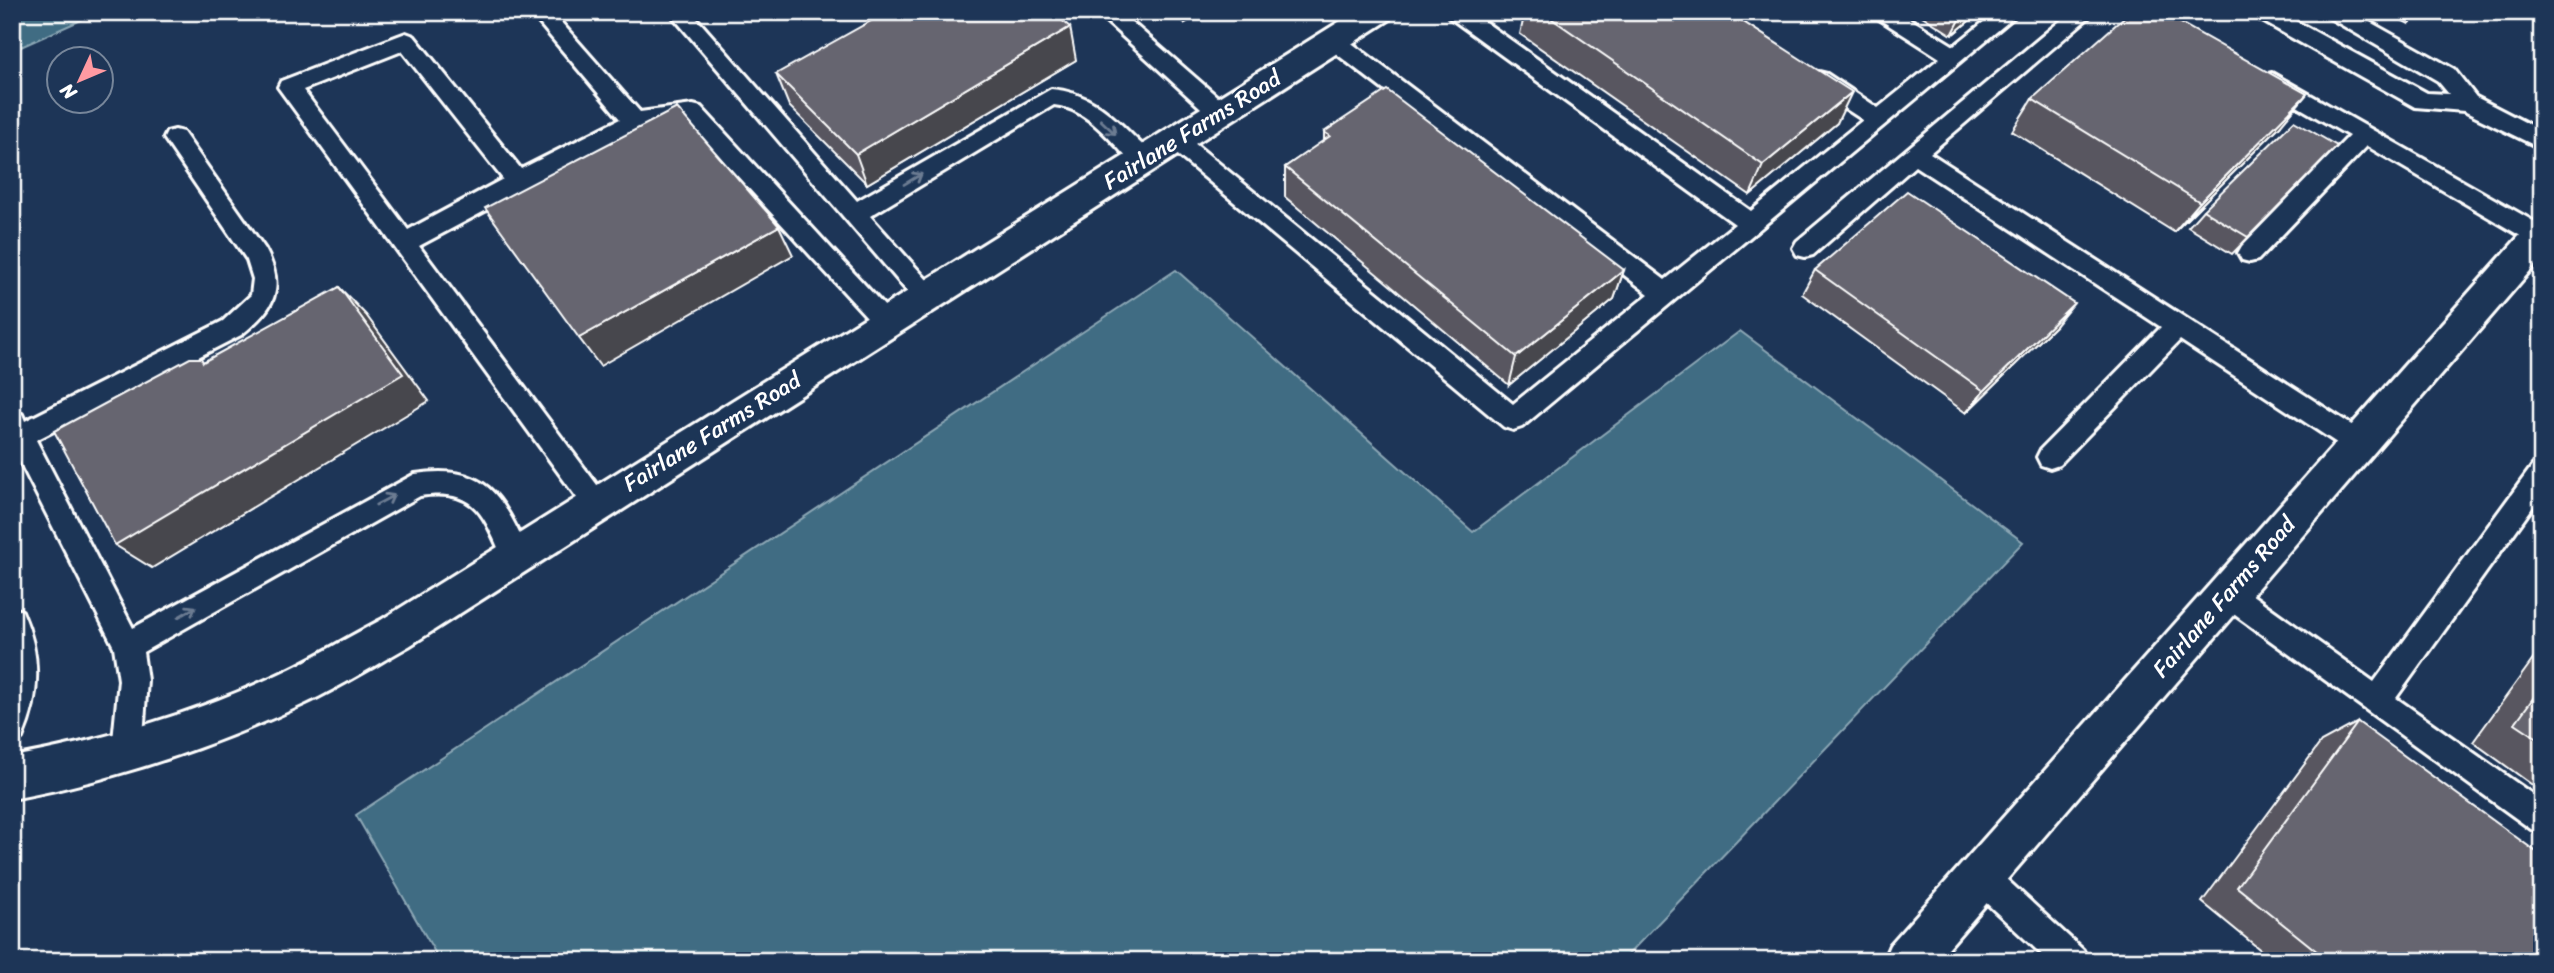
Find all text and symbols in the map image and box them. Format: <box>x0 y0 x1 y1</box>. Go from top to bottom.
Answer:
north arrow <box>46 46 116 116</box>
street label: Fairlane Farms Road <box>1095 58 1291 201</box>
text: N <box>51 75 85 108</box>
one-way arrow <box>1099 119 1117 135</box>
one-way arrow <box>903 171 923 185</box>
street label: Fairlane Farms Road <box>615 360 811 503</box>
one-way arrow <box>374 492 395 506</box>
street label: Fairlane Farms Road <box>2142 505 2308 687</box>
one-way arrow <box>176 605 197 618</box>

